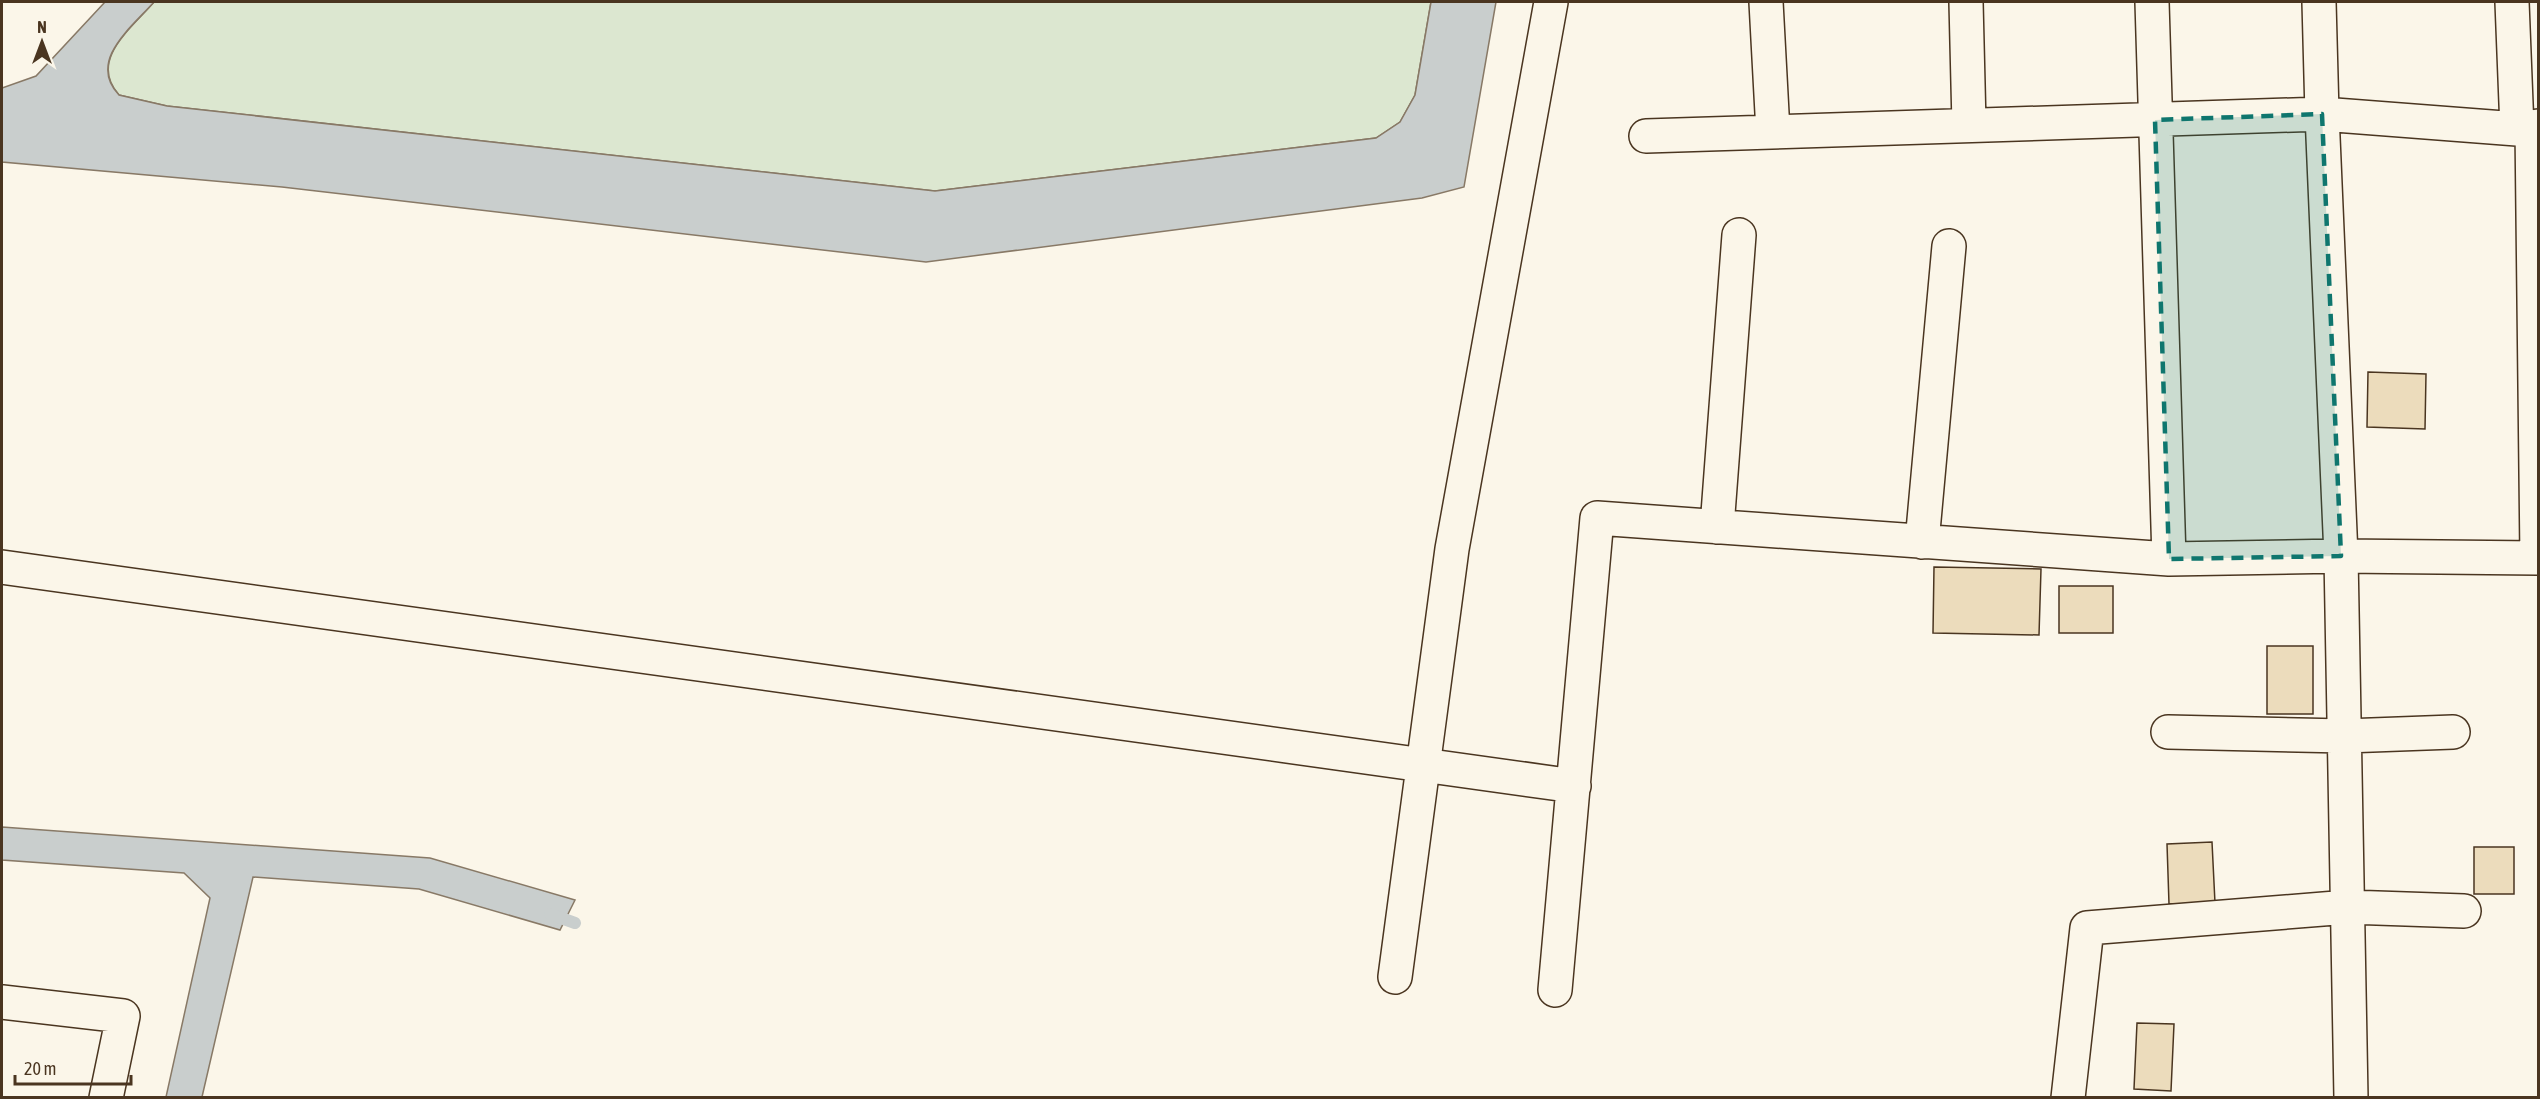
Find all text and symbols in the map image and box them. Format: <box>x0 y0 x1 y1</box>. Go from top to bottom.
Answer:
north arrow <box>12 12 72 72</box>
text: N <box>37 18 47 36</box>
scale bar <box>15 1048 130 1086</box>
text: 20 m <box>24 1058 56 1079</box>

